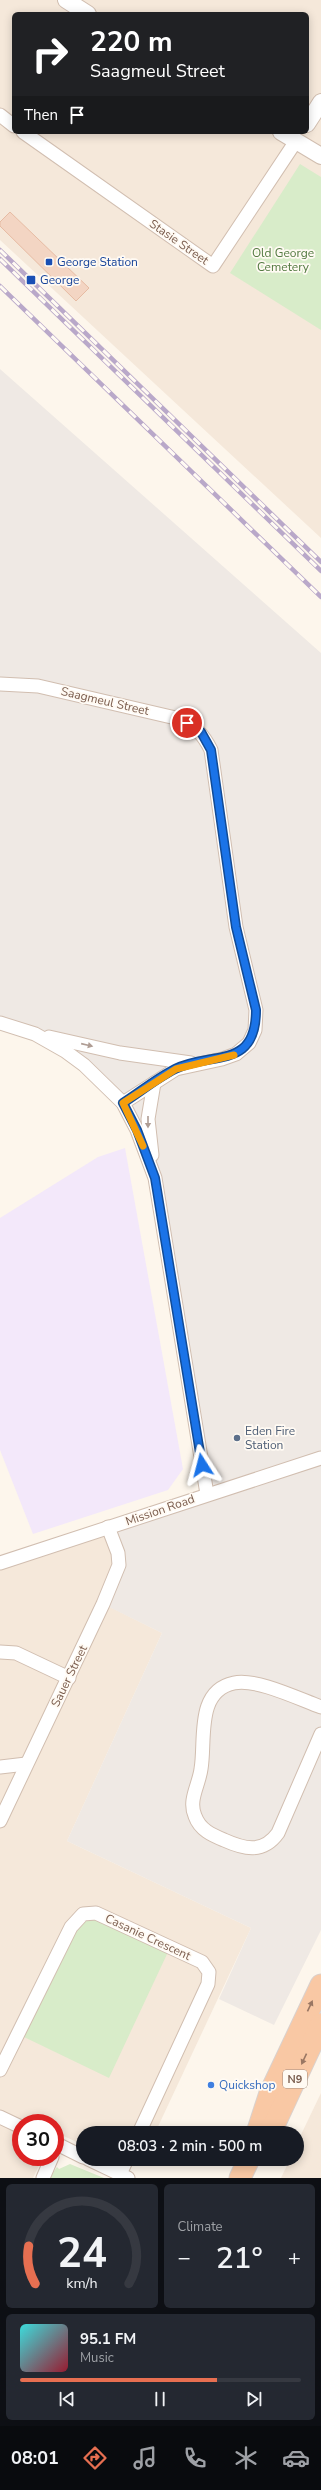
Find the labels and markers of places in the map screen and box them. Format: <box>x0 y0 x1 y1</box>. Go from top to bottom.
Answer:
place label: George Station <box>57 254 138 270</box>
marker: George Station <box>44 257 54 267</box>
place label: George <box>40 272 79 288</box>
marker: George <box>25 274 37 286</box>
pin <box>170 706 204 740</box>
place label: Eden Fire Station <box>245 1423 295 1453</box>
marker: Eden Fire Station <box>232 1433 242 1443</box>
place label: Quickshop <box>219 2077 275 2093</box>
marker: Quickshop <box>206 2080 216 2090</box>

